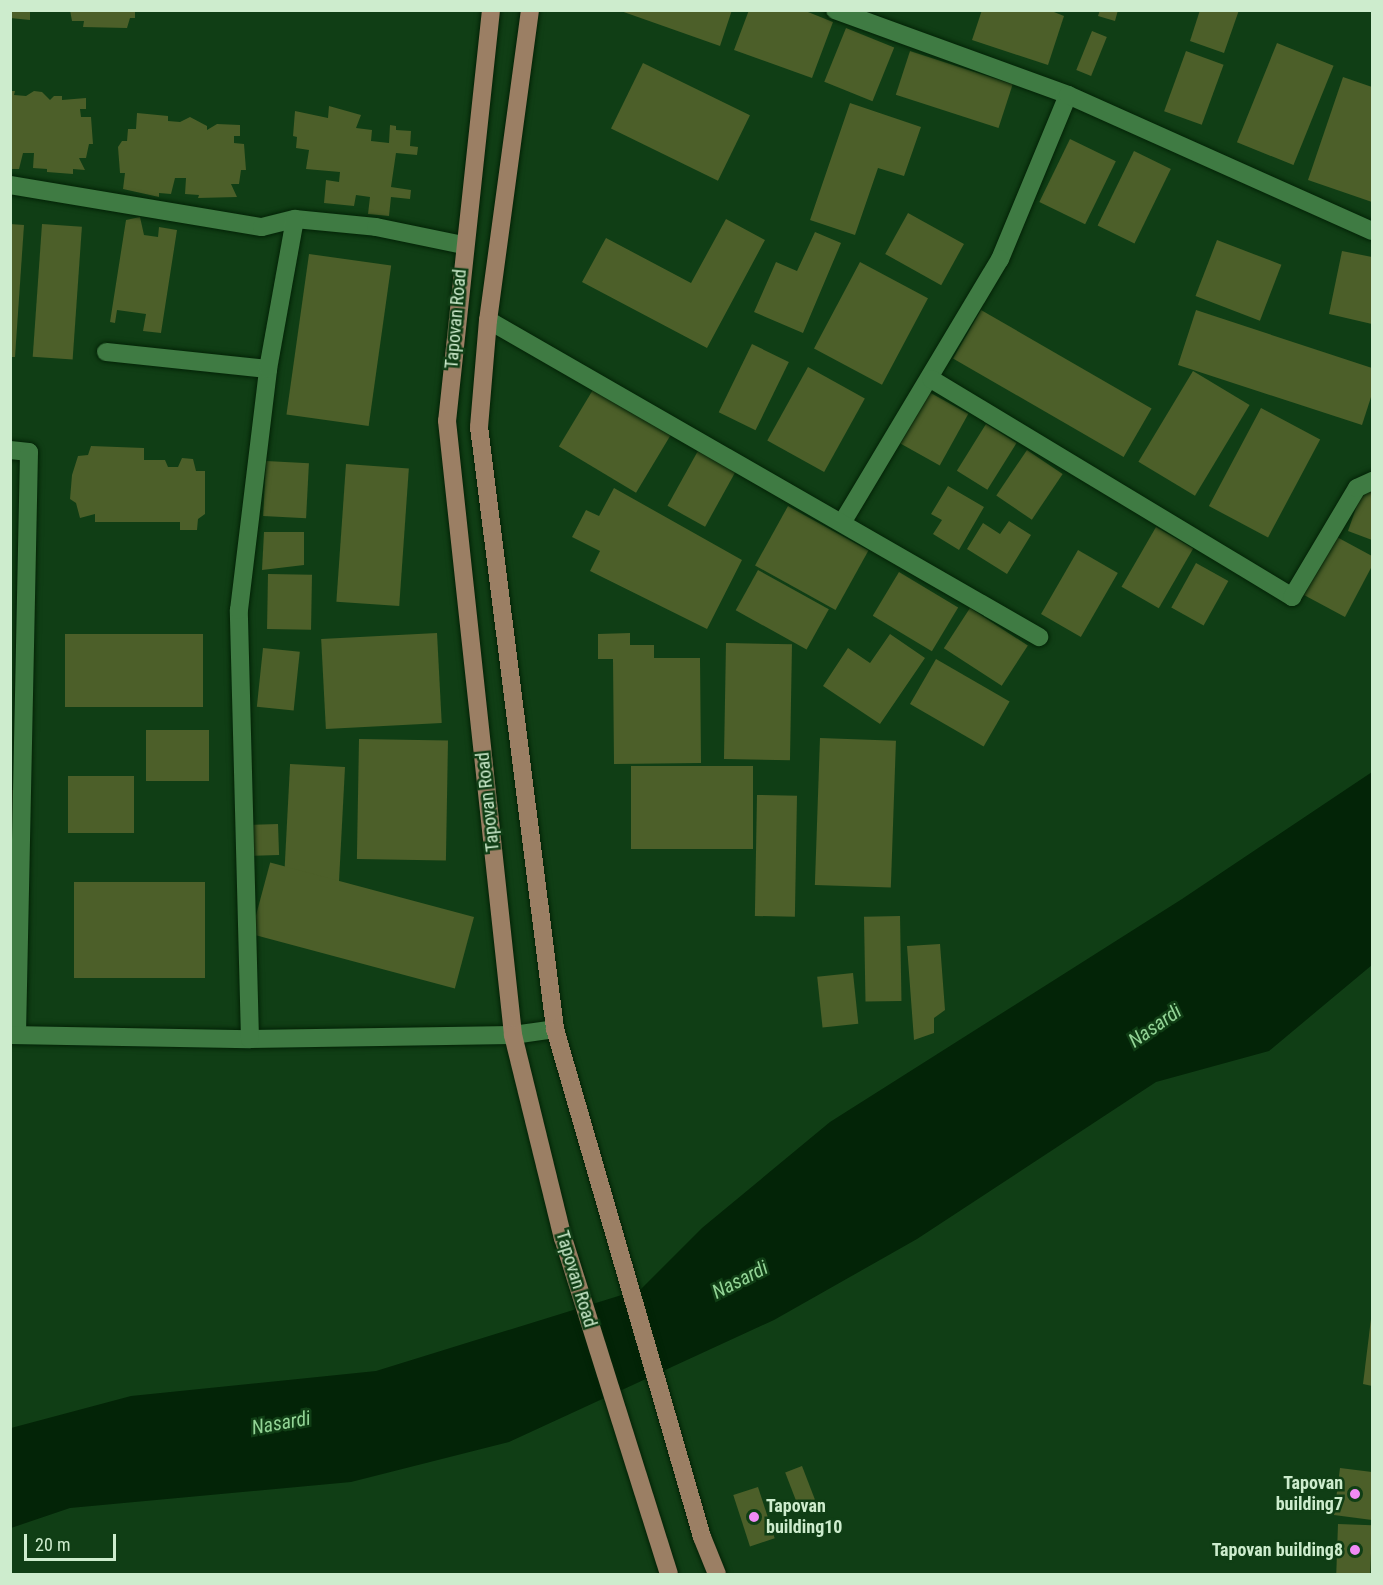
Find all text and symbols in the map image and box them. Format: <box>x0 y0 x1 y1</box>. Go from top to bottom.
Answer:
street label: Tapovan Road <box>441 268 471 370</box>
street label: Tapovan Road <box>472 751 504 853</box>
water label: Nasardi <box>1124 999 1186 1053</box>
street label: Tapovan Road <box>551 1228 601 1330</box>
water label: Nasardi <box>708 1256 772 1304</box>
water label: Nasardi <box>250 1406 312 1440</box>
place label: Tapovan building7 <box>1276 1473 1343 1516</box>
marker: Tapovan building7 <box>1348 1487 1362 1501</box>
place label: Tapovan building10 <box>766 1496 842 1538</box>
marker: Tapovan building10 <box>747 1510 761 1524</box>
scale bar <box>27 1522 118 1560</box>
text: 20 m <box>35 1534 70 1555</box>
place label: Tapovan building8 <box>1212 1539 1343 1561</box>
marker: Tapovan building8 <box>1348 1543 1362 1557</box>

